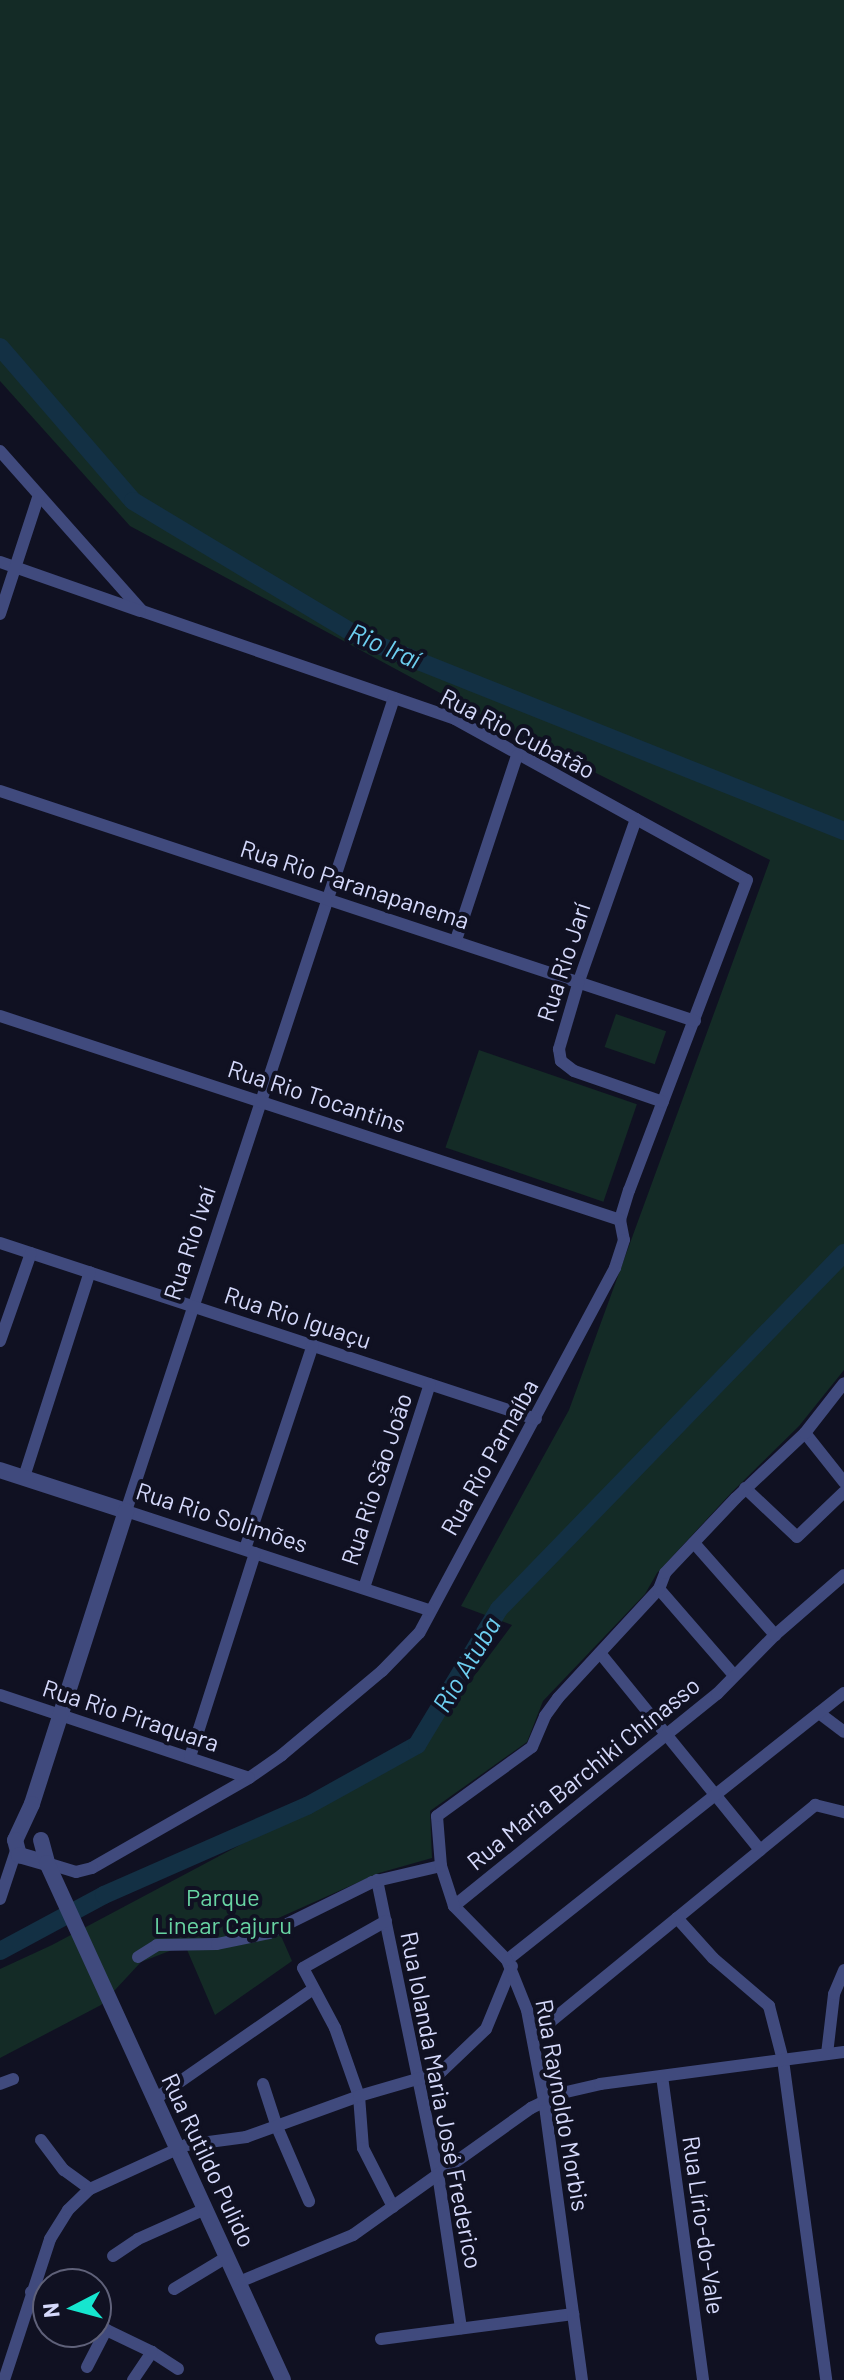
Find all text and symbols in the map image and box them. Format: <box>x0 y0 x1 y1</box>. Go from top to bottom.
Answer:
water label: Rio Iraí <box>344 615 426 675</box>
street label: Rua Rio Cubatão <box>436 682 600 784</box>
street label: Rua Rio Paranapanema <box>237 833 473 935</box>
street label: Rua Rio Jarí <box>530 899 596 1025</box>
street label: Rua Rio Tocantins <box>224 1054 410 1138</box>
street label: Rua Rio Ivaí <box>157 1182 221 1304</box>
street label: Rua Rio Iguaçu <box>221 1280 375 1354</box>
street label: Rua Rio Parnaíba <box>434 1374 544 1540</box>
street label: Rua Rio São João <box>335 1389 417 1569</box>
street label: Rua Rio Solimões <box>133 1476 311 1558</box>
water label: Rio Atuba <box>425 1611 507 1717</box>
street label: Rua Maria Barchiki Chinasso <box>461 1670 705 1876</box>
street label: Rua Rio Piraquara <box>39 1673 223 1757</box>
park label: Parque Linear Cajuru <box>154 1883 292 1939</box>
street label: Rua Iolanda Maria José Frederico <box>395 1929 489 2271</box>
street label: Rua Raynoldo Morbis <box>530 1997 596 2213</box>
street label: Rua Rutildo Pulido <box>156 2069 262 2251</box>
street label: Rua Lírio-do-Vale <box>677 2134 731 2316</box>
north arrow <box>32 2268 112 2348</box>
text: N <box>36 2302 64 2319</box>

